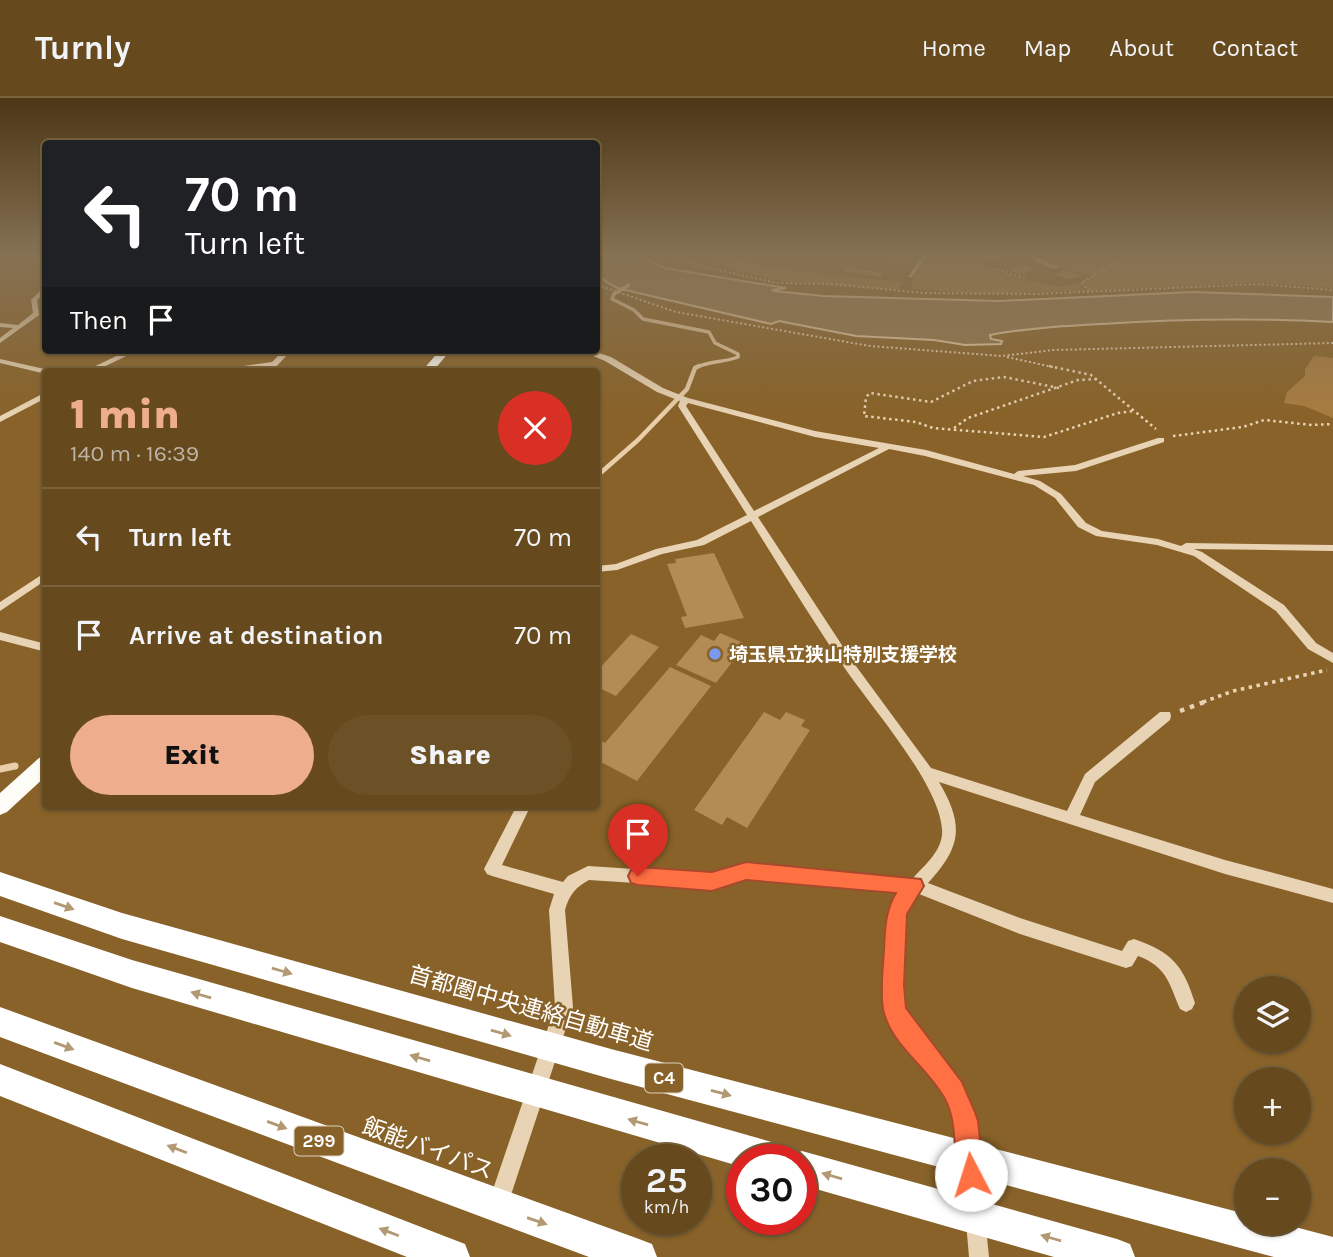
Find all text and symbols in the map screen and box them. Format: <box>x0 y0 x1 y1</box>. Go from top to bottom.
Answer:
text: Turnly <box>35 29 131 67</box>
text: Home <box>922 34 986 62</box>
text: Map <box>1024 34 1071 62</box>
text: About <box>1109 34 1174 62</box>
text: Contact <box>1212 34 1298 62</box>
text: 70 m <box>185 166 299 223</box>
icon: left <box>70 168 161 259</box>
text: Turn left <box>185 225 305 262</box>
icon: arrive <box>142 301 180 339</box>
text: Then <box>70 305 128 336</box>
text: 1 min <box>70 389 180 439</box>
button: close <box>498 391 572 465</box>
text: 140 m · 16:39 <box>70 440 199 467</box>
icon: left <box>70 518 108 556</box>
text: Turn left <box>129 522 231 553</box>
text: 70 m <box>514 522 572 553</box>
icon: arrive <box>70 616 108 654</box>
text: Arrive at destination <box>129 620 383 651</box>
text: 70 m <box>514 620 572 651</box>
place label: 埼玉県立狭山特別支援学校 <box>729 644 957 666</box>
marker: 埼玉県立狭山特別支援学校 <box>707 646 723 662</box>
button: Exit <box>70 715 314 795</box>
button: Share <box>328 715 572 795</box>
pin <box>608 804 668 876</box>
icon: arrive <box>619 815 657 853</box>
one-way arrow <box>54 901 75 912</box>
street label: 首都圏中央連絡自動車道 <box>406 961 656 1056</box>
one-way arrow <box>272 967 293 977</box>
map controls <box>1234 976 1311 1235</box>
button: layers <box>1234 976 1311 1053</box>
one-way arrow <box>191 989 212 999</box>
one-way arrow <box>491 1029 512 1039</box>
one-way arrow <box>53 1041 74 1052</box>
one-way arrow <box>409 1053 430 1063</box>
road number: C4 <box>645 1063 683 1093</box>
button: + <box>1234 1067 1311 1144</box>
one-way arrow <box>710 1088 732 1099</box>
street label: 飯能バイパス <box>359 1112 497 1185</box>
one-way arrow <box>628 1116 649 1126</box>
one-way arrow <box>267 1120 288 1131</box>
road number: 299 <box>294 1126 344 1156</box>
position arrow <box>934 1138 1008 1212</box>
one-way arrow <box>166 1144 187 1155</box>
speed limit sign: 30 <box>726 1144 817 1235</box>
button: − <box>1234 1158 1311 1235</box>
text: 25 <box>646 1160 687 1201</box>
one-way arrow <box>821 1171 842 1181</box>
text: km/h <box>644 1196 689 1218</box>
one-way arrow <box>526 1216 547 1227</box>
one-way arrow <box>378 1227 399 1238</box>
one-way arrow <box>1040 1233 1061 1243</box>

